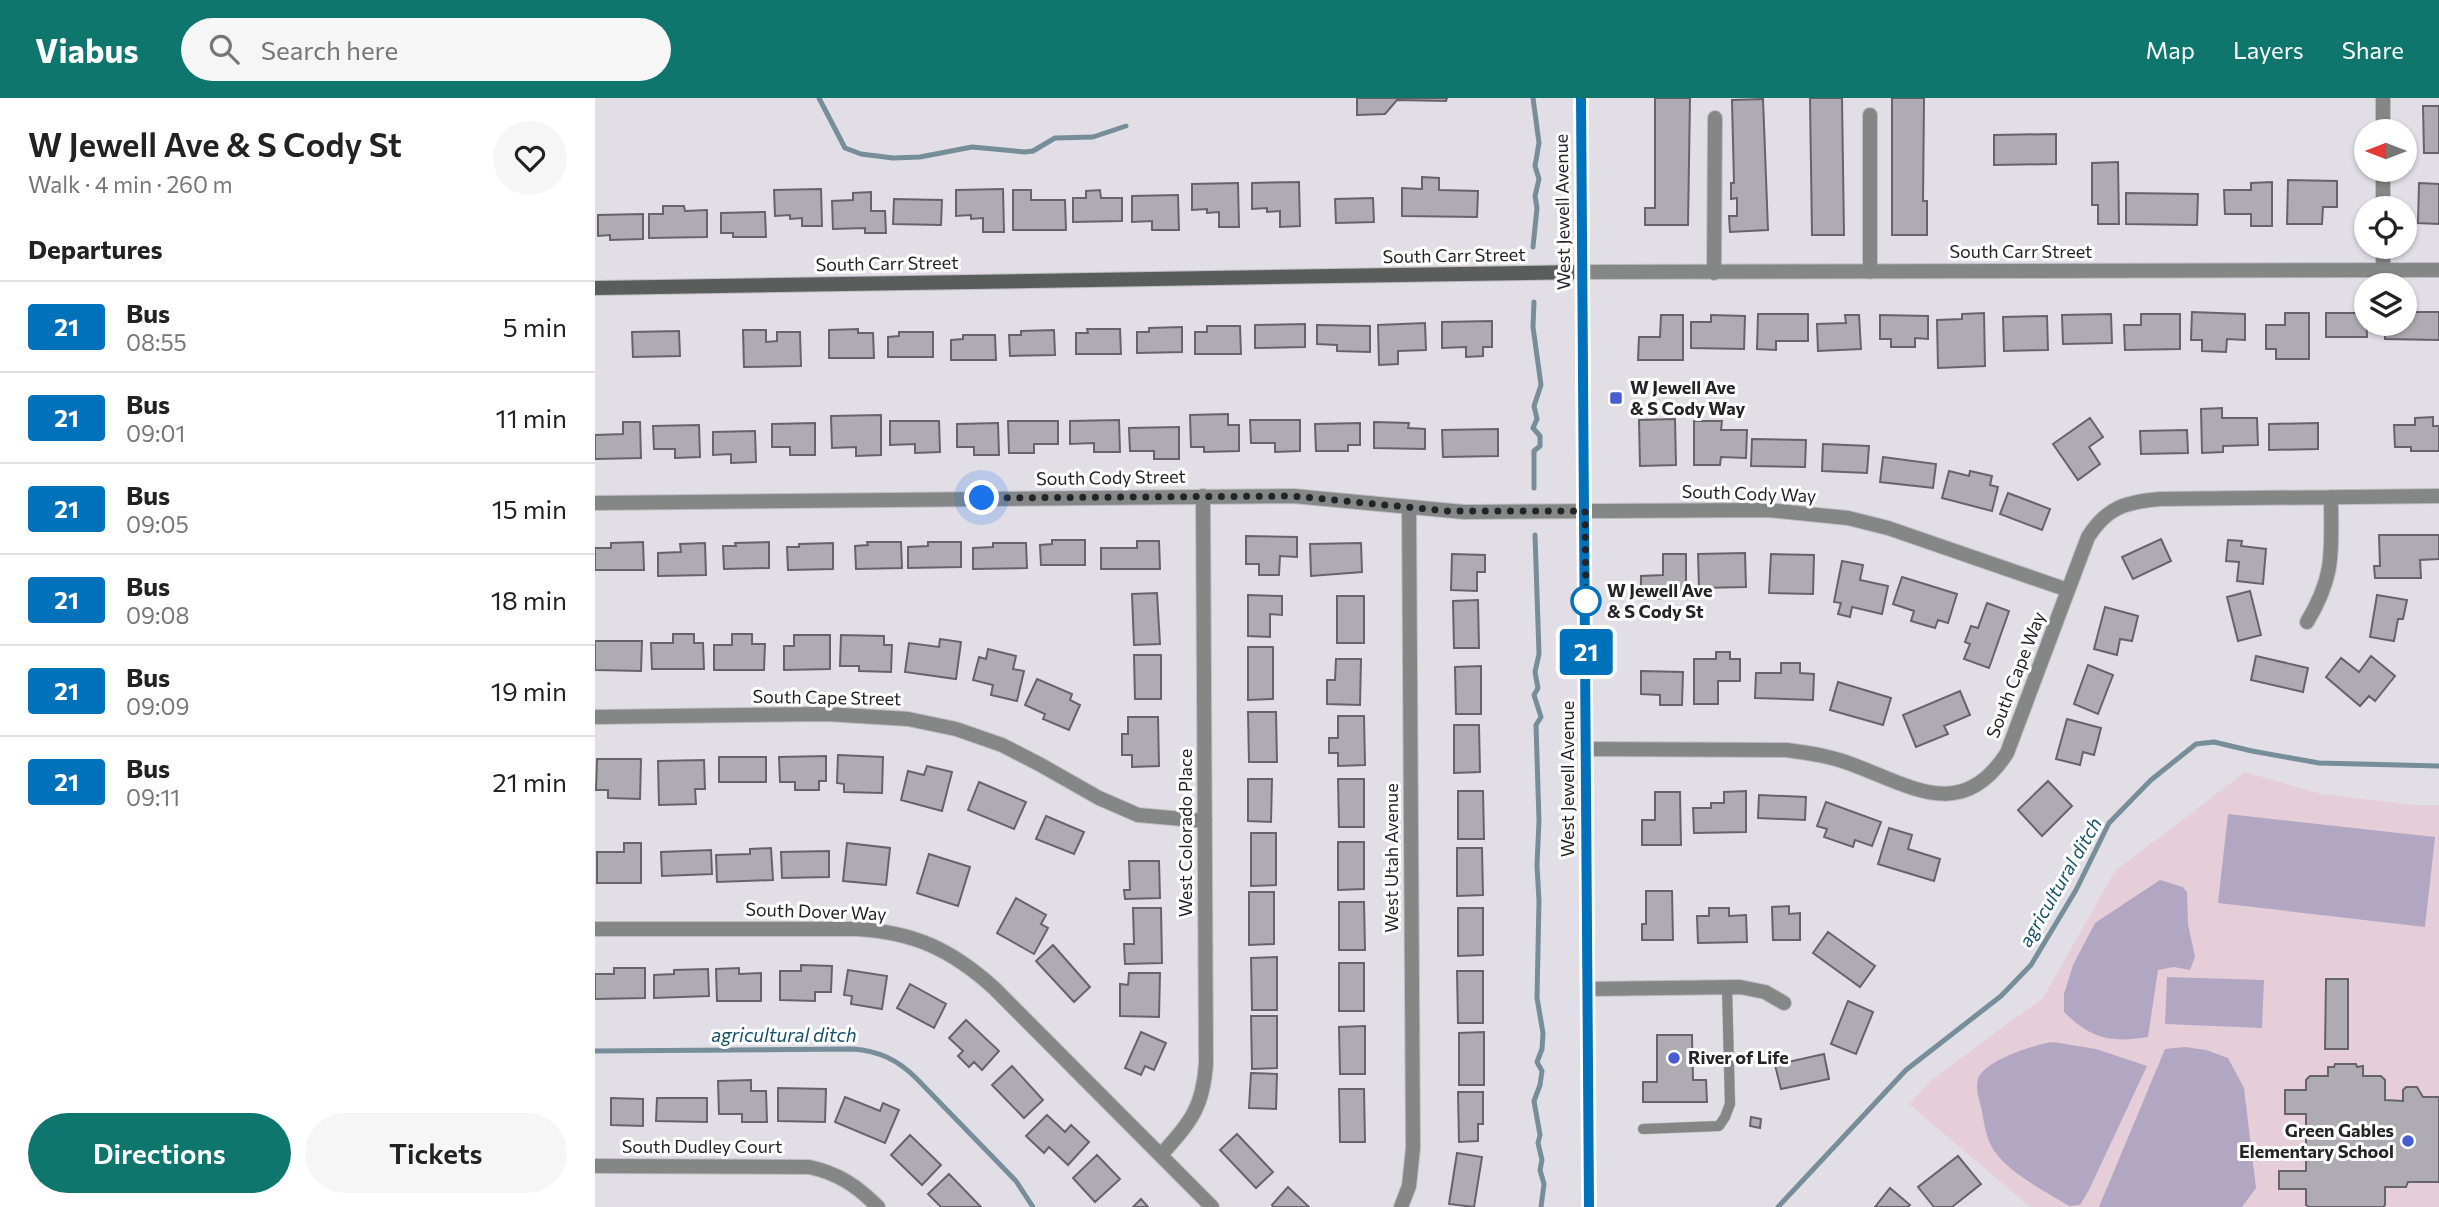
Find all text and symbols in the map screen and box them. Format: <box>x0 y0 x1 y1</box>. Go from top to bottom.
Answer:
search box <box>181 18 671 81</box>
text: Viabus <box>35 29 139 70</box>
icon: search <box>205 30 243 68</box>
text: Search here <box>261 34 398 65</box>
text: Map <box>2146 35 2195 64</box>
text: Layers <box>2233 35 2304 64</box>
text: Share <box>2342 35 2404 64</box>
north arrow <box>2354 119 2417 182</box>
map controls <box>2354 119 2417 336</box>
button: heart <box>493 121 567 195</box>
text: W Jewell Ave & S Cody St <box>28 123 402 164</box>
street label: West Jewell Avenue <box>1550 134 1574 290</box>
text: Walk · 4 min · 260 m <box>28 170 233 198</box>
button: locate <box>2354 196 2417 259</box>
text: Departures <box>28 233 163 264</box>
street label: South Carr Street <box>1950 240 2092 262</box>
street label: South Carr Street <box>1382 243 1526 267</box>
street label: South Carr Street <box>815 251 959 275</box>
button: layers <box>2354 273 2417 336</box>
text: Bus <box>126 297 170 328</box>
text: 5 min <box>503 311 567 342</box>
text: 21 <box>54 312 79 341</box>
text: 08:55 <box>126 328 187 356</box>
place label: W Jewell Ave & S Cody Way <box>1630 376 1745 419</box>
text: Bus <box>126 388 170 419</box>
marker: W Jewell Ave & S Cody Way <box>1608 390 1624 406</box>
text: 11 min <box>496 402 567 433</box>
text: 21 <box>54 403 79 432</box>
text: 09:01 <box>126 419 185 447</box>
street label: South Cody Street <box>1036 465 1186 489</box>
text: Bus <box>126 479 170 510</box>
your location <box>964 480 999 515</box>
street label: South Cody Way <box>1681 480 1817 506</box>
text: 15 min <box>492 493 567 524</box>
text: 21 <box>54 494 79 523</box>
text: 09:05 <box>126 510 189 538</box>
text: Bus <box>126 570 170 601</box>
place label: W Jewell Ave & S Cody St <box>1607 579 1712 622</box>
text: 18 min <box>491 584 567 615</box>
text: 21 <box>54 585 79 614</box>
marker: W Jewell Ave & S Cody St <box>1571 586 1601 616</box>
text: 09:08 <box>126 601 189 629</box>
street label: South Cape Way <box>1981 608 2049 741</box>
line badge: 21 <box>1555 629 1618 675</box>
text: 21 <box>1574 637 1598 666</box>
text: Bus <box>126 661 170 692</box>
text: 19 min <box>491 675 567 706</box>
text: 21 <box>54 676 79 705</box>
street label: South Cape Street <box>752 685 902 709</box>
text: 09:09 <box>126 692 189 720</box>
street label: West Jewell Avenue <box>1556 701 1578 857</box>
street label: West Colorado Place <box>1174 749 1196 917</box>
text: Bus <box>126 752 170 783</box>
text: 21 min <box>492 766 567 797</box>
text: 21 <box>54 767 79 796</box>
text: 09:11 <box>126 783 180 811</box>
street label: West Utah Avenue <box>1380 783 1402 933</box>
water label: agricultural ditch <box>2013 813 2106 951</box>
street label: South Dover Way <box>745 898 887 924</box>
water label: agricultural ditch <box>711 1023 857 1046</box>
place label: River of Life <box>1688 1046 1789 1068</box>
marker: River of Life <box>1666 1050 1682 1066</box>
button: Directions <box>28 1113 291 1193</box>
button: Tickets <box>305 1113 567 1193</box>
place label: Green Gables Elementary School <box>2239 1119 2394 1162</box>
marker: Green Gables Elementary School <box>2400 1133 2416 1149</box>
street label: South Dudley Court <box>622 1135 782 1157</box>

